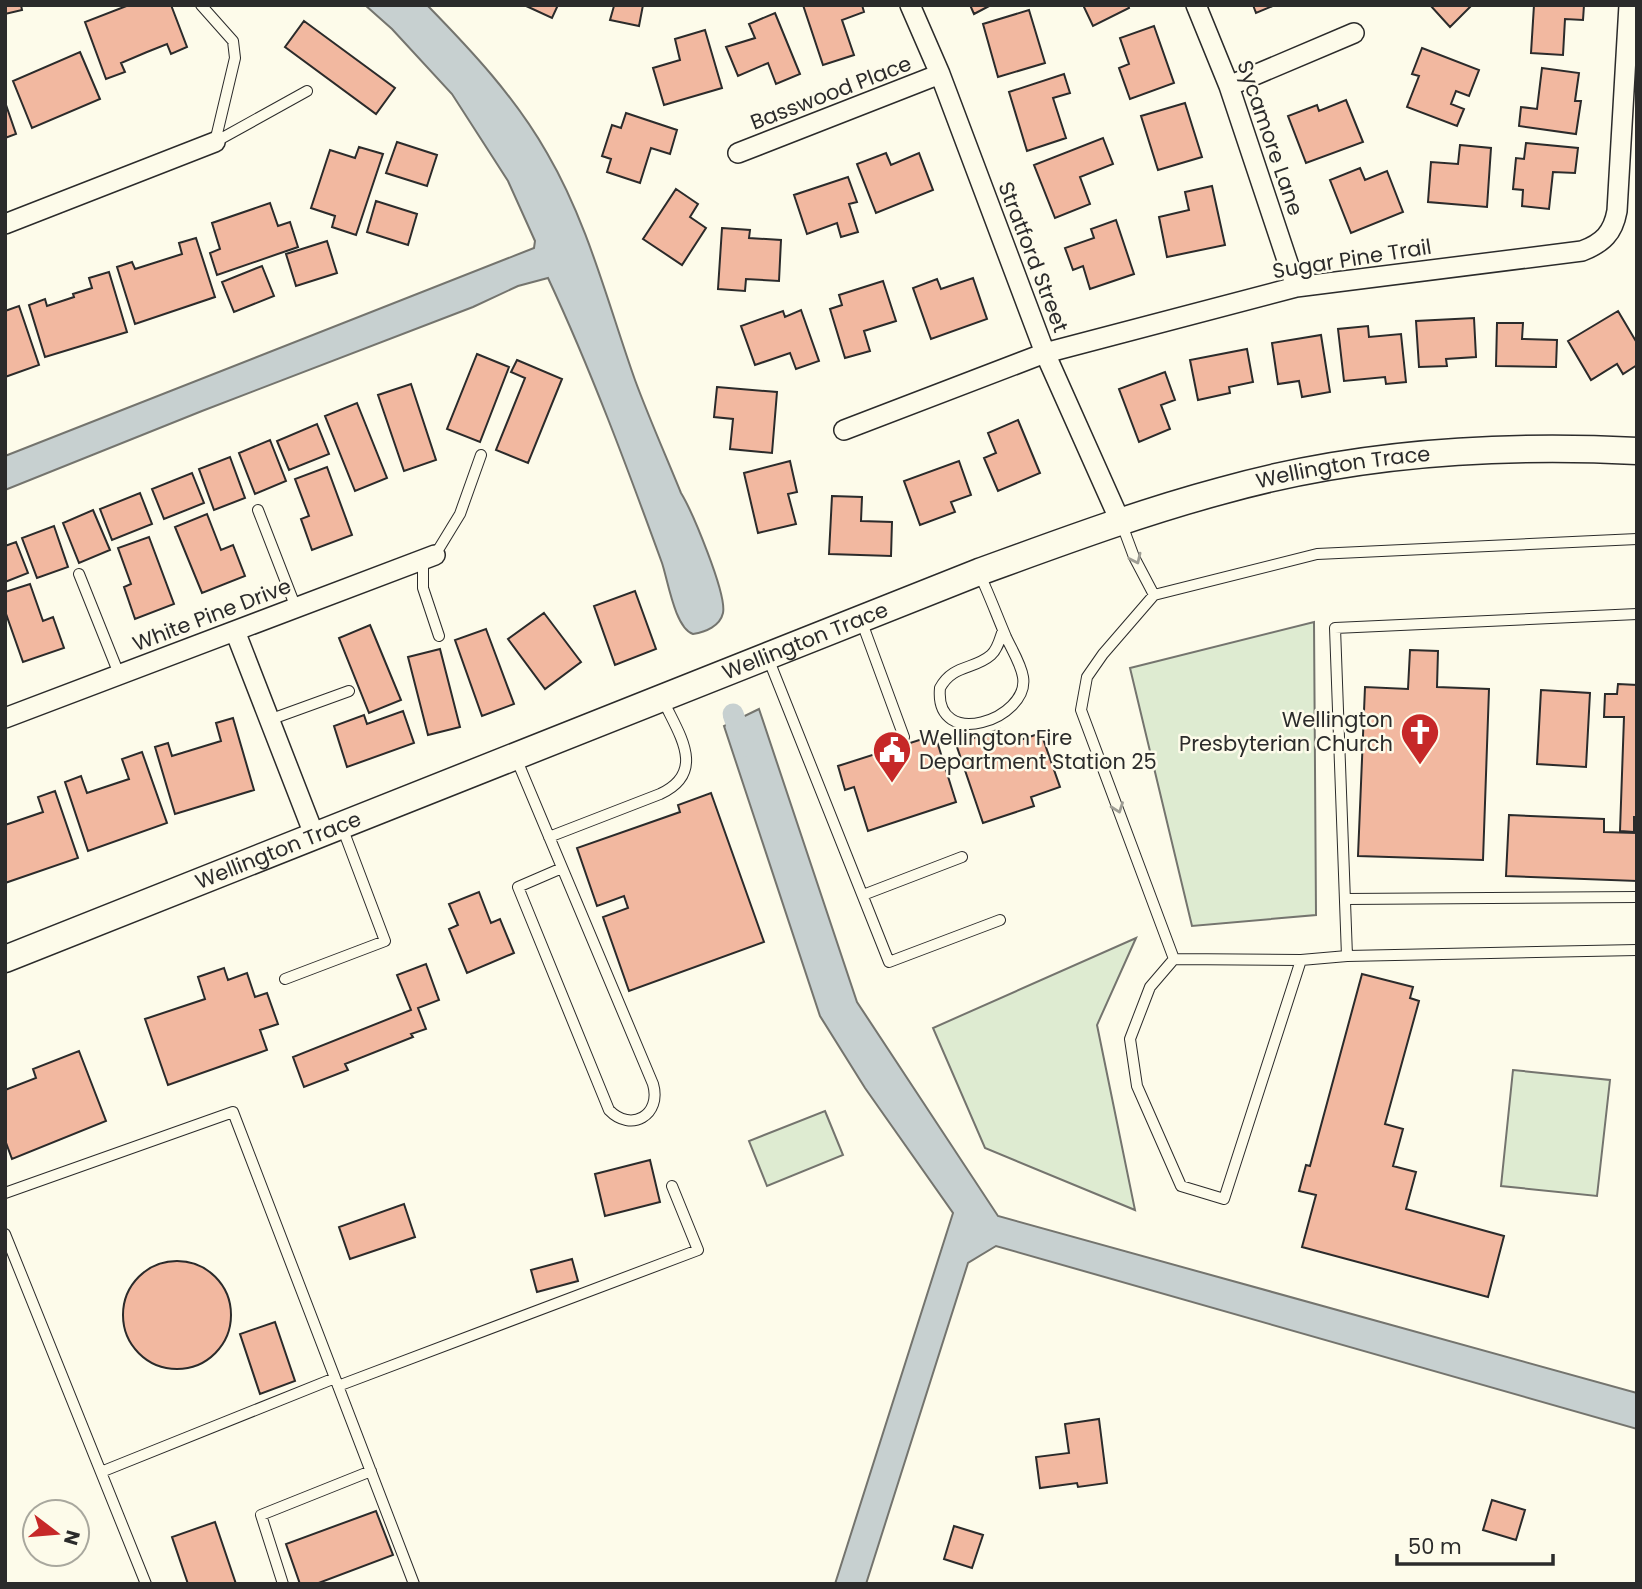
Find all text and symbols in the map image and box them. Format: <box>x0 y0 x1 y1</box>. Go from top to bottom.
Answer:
street label: Basswood Place <box>746 49 915 137</box>
street label: Sycamore Lane <box>1230 56 1311 219</box>
street label: Stratford Street <box>991 177 1076 336</box>
street label: Sugar Pine Trail <box>1270 232 1434 285</box>
street label: Wellington Trace <box>1253 439 1431 495</box>
one-way arrow <box>1128 552 1142 564</box>
street label: White Pine Drive <box>128 571 295 658</box>
street label: Wellington Trace <box>718 595 892 687</box>
place label: Wellington Presbyterian Church <box>1179 705 1393 758</box>
church icon: Wellington Presbyterian Church <box>1399 711 1441 766</box>
place label: Wellington Fire Department Station 25 <box>919 723 1157 776</box>
public building icon: Wellington Fire Department Station 25 <box>871 729 913 784</box>
one-way arrow <box>1110 802 1124 814</box>
street label: Wellington Trace <box>191 804 365 896</box>
north arrow <box>21 1498 91 1568</box>
scale bar <box>1397 1522 1553 1566</box>
text: N <box>57 1527 87 1548</box>
text: 50 m <box>1408 1532 1462 1561</box>

